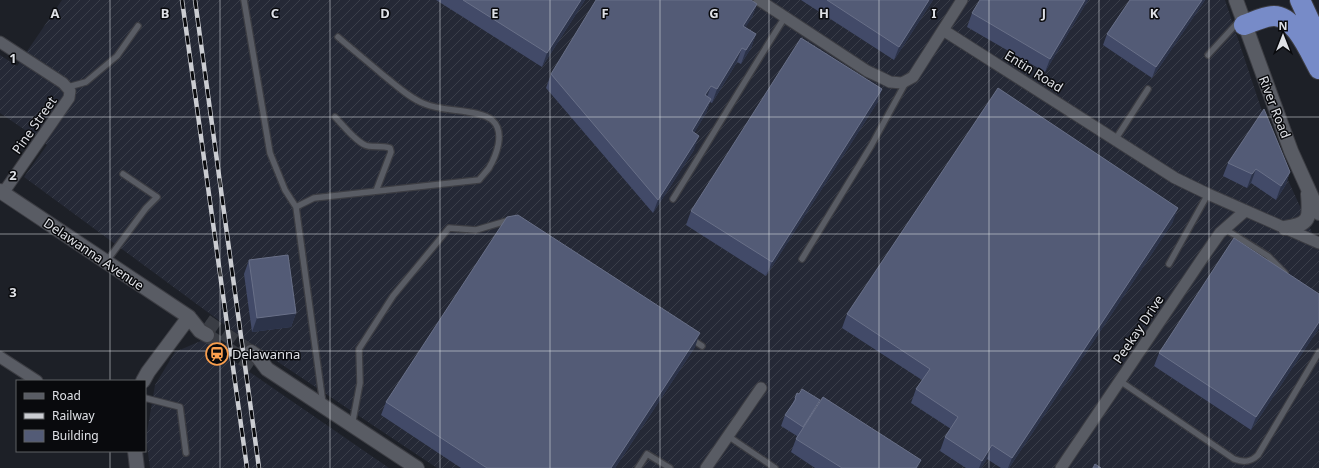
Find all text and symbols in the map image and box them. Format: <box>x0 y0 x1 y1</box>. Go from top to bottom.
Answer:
text: A <box>51 4 60 22</box>
text: B <box>161 4 169 22</box>
text: C <box>271 4 279 22</box>
text: D <box>380 4 390 22</box>
text: E <box>491 4 499 22</box>
text: F <box>601 4 609 22</box>
text: G <box>709 4 719 22</box>
text: H <box>819 4 829 22</box>
text: I <box>931 4 937 22</box>
text: J <box>1041 4 1046 22</box>
text: K <box>1150 4 1159 22</box>
north arrow <box>1263 16 1303 56</box>
text: N <box>1279 18 1287 33</box>
street label: Entin Road <box>1001 46 1067 96</box>
text: 1 <box>9 49 17 67</box>
street label: River Road <box>1255 73 1295 141</box>
street label: Pine Street <box>8 92 61 157</box>
text: 2 <box>9 166 17 184</box>
street label: Delawanna Avenue <box>40 214 148 294</box>
text: 3 <box>9 283 17 301</box>
street label: Peekay Drive <box>1108 291 1168 367</box>
station icon: Delawanna <box>204 341 230 367</box>
place label: Delawanna <box>232 345 300 363</box>
legend <box>16 380 146 452</box>
text: Road <box>52 387 81 404</box>
text: Railway <box>52 407 96 424</box>
text: Building <box>52 427 99 444</box>

